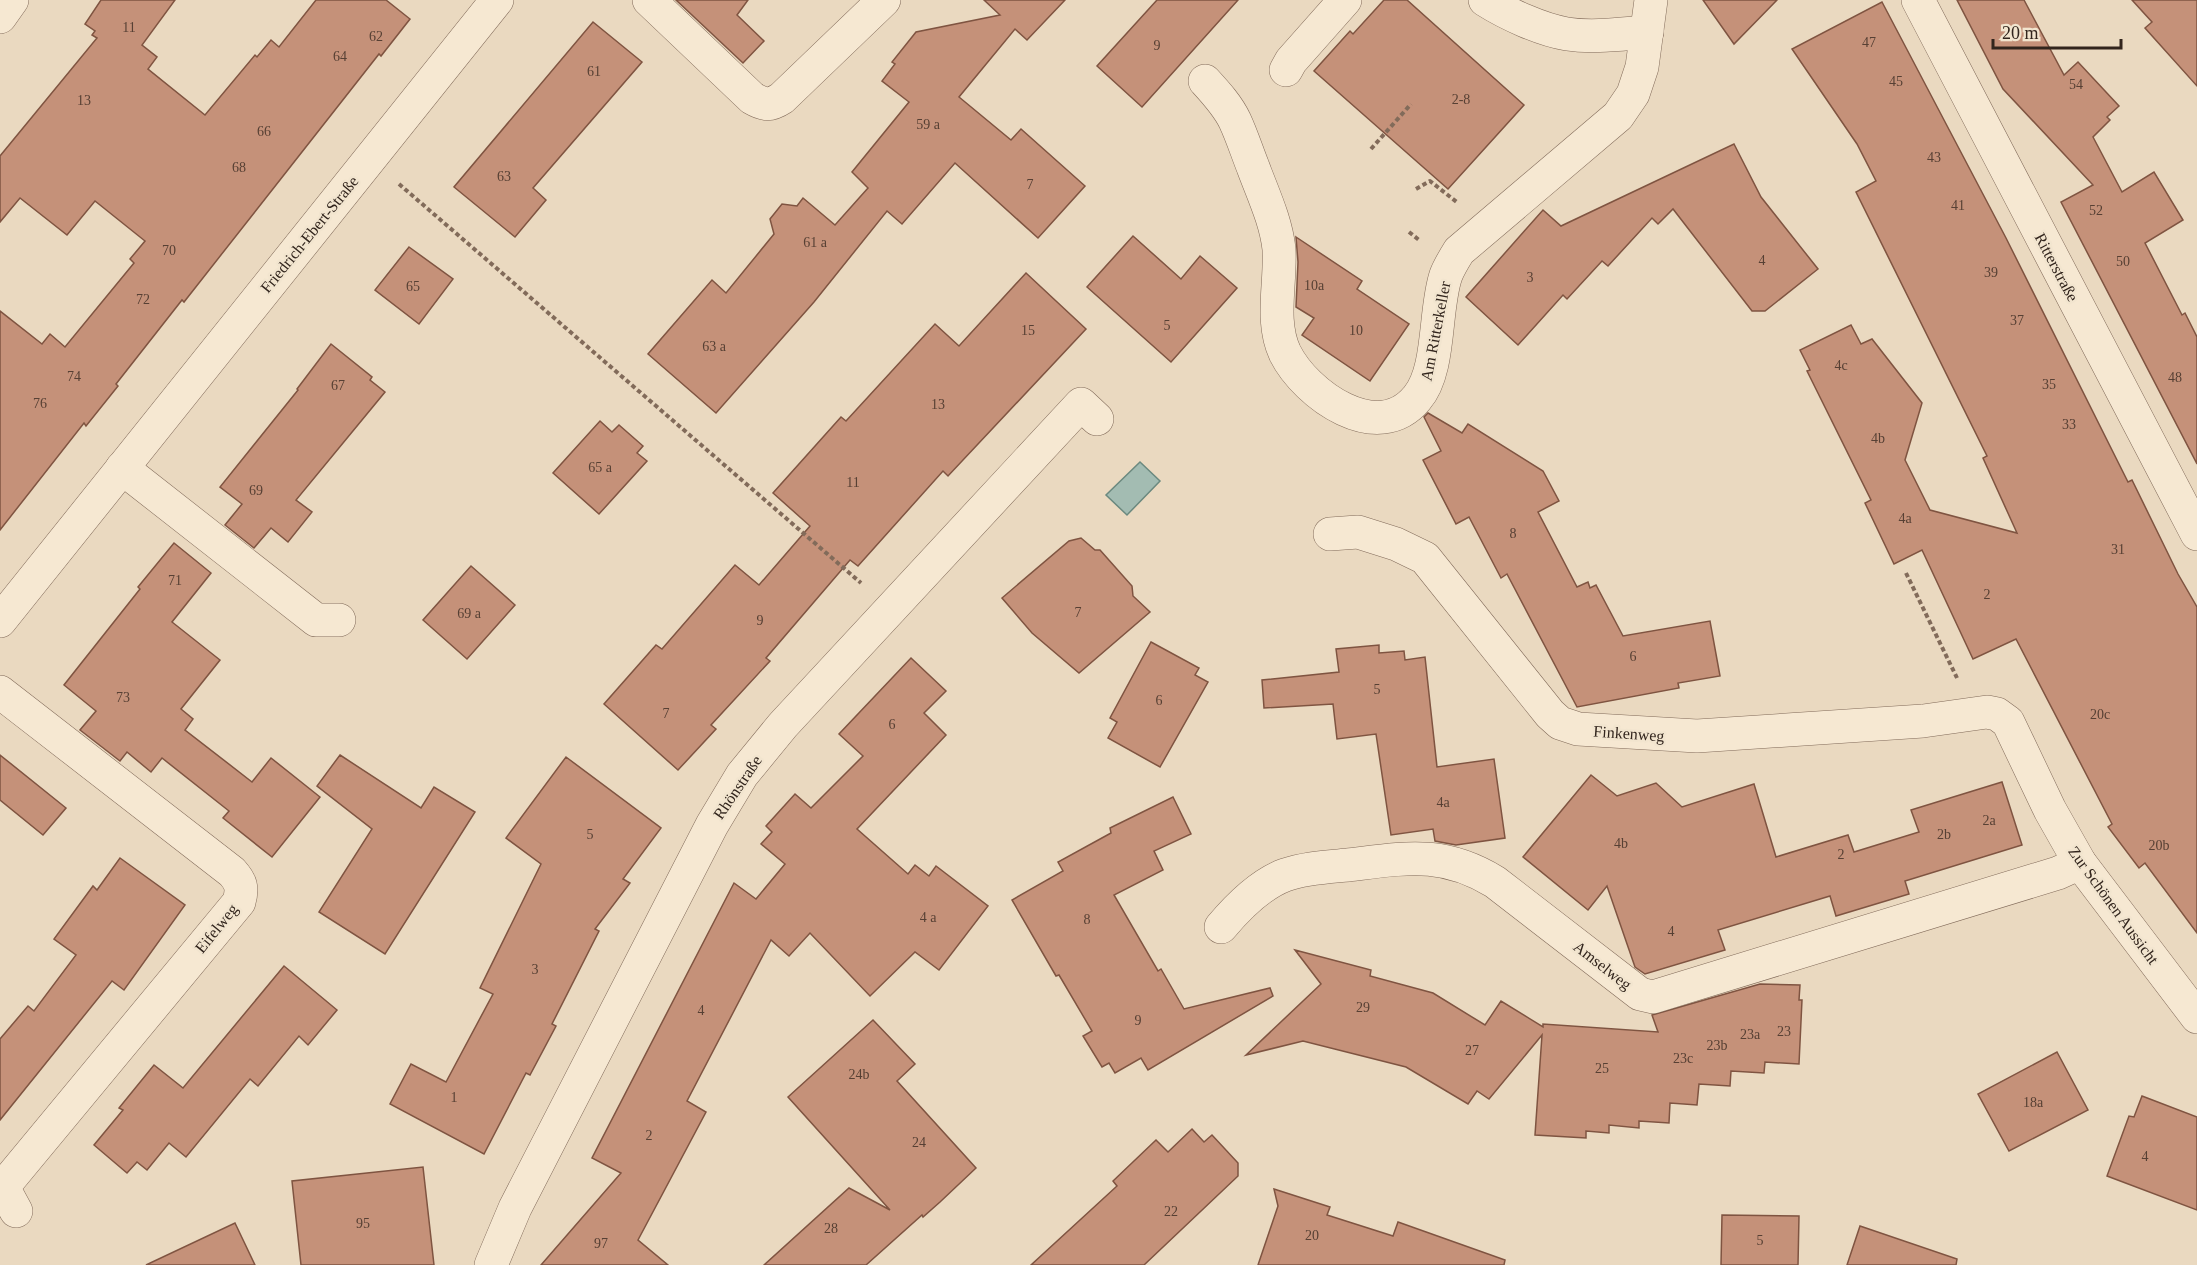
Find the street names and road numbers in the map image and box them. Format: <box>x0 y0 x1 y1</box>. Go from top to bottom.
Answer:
street label: Friedrich-Ebert-Straße <box>257 173 362 296</box>
street label: Ritterstraße <box>2032 230 2082 304</box>
street label: Am Ritterkeller <box>1418 279 1454 382</box>
street label: Finkenweg <box>1593 723 1665 745</box>
street label: Rhönstraße <box>710 752 765 822</box>
street label: Zur Schönen Aussicht <box>2065 843 2162 968</box>
street label: Eifelweg <box>192 901 242 957</box>
street label: Amselweg <box>1570 938 1635 994</box>

